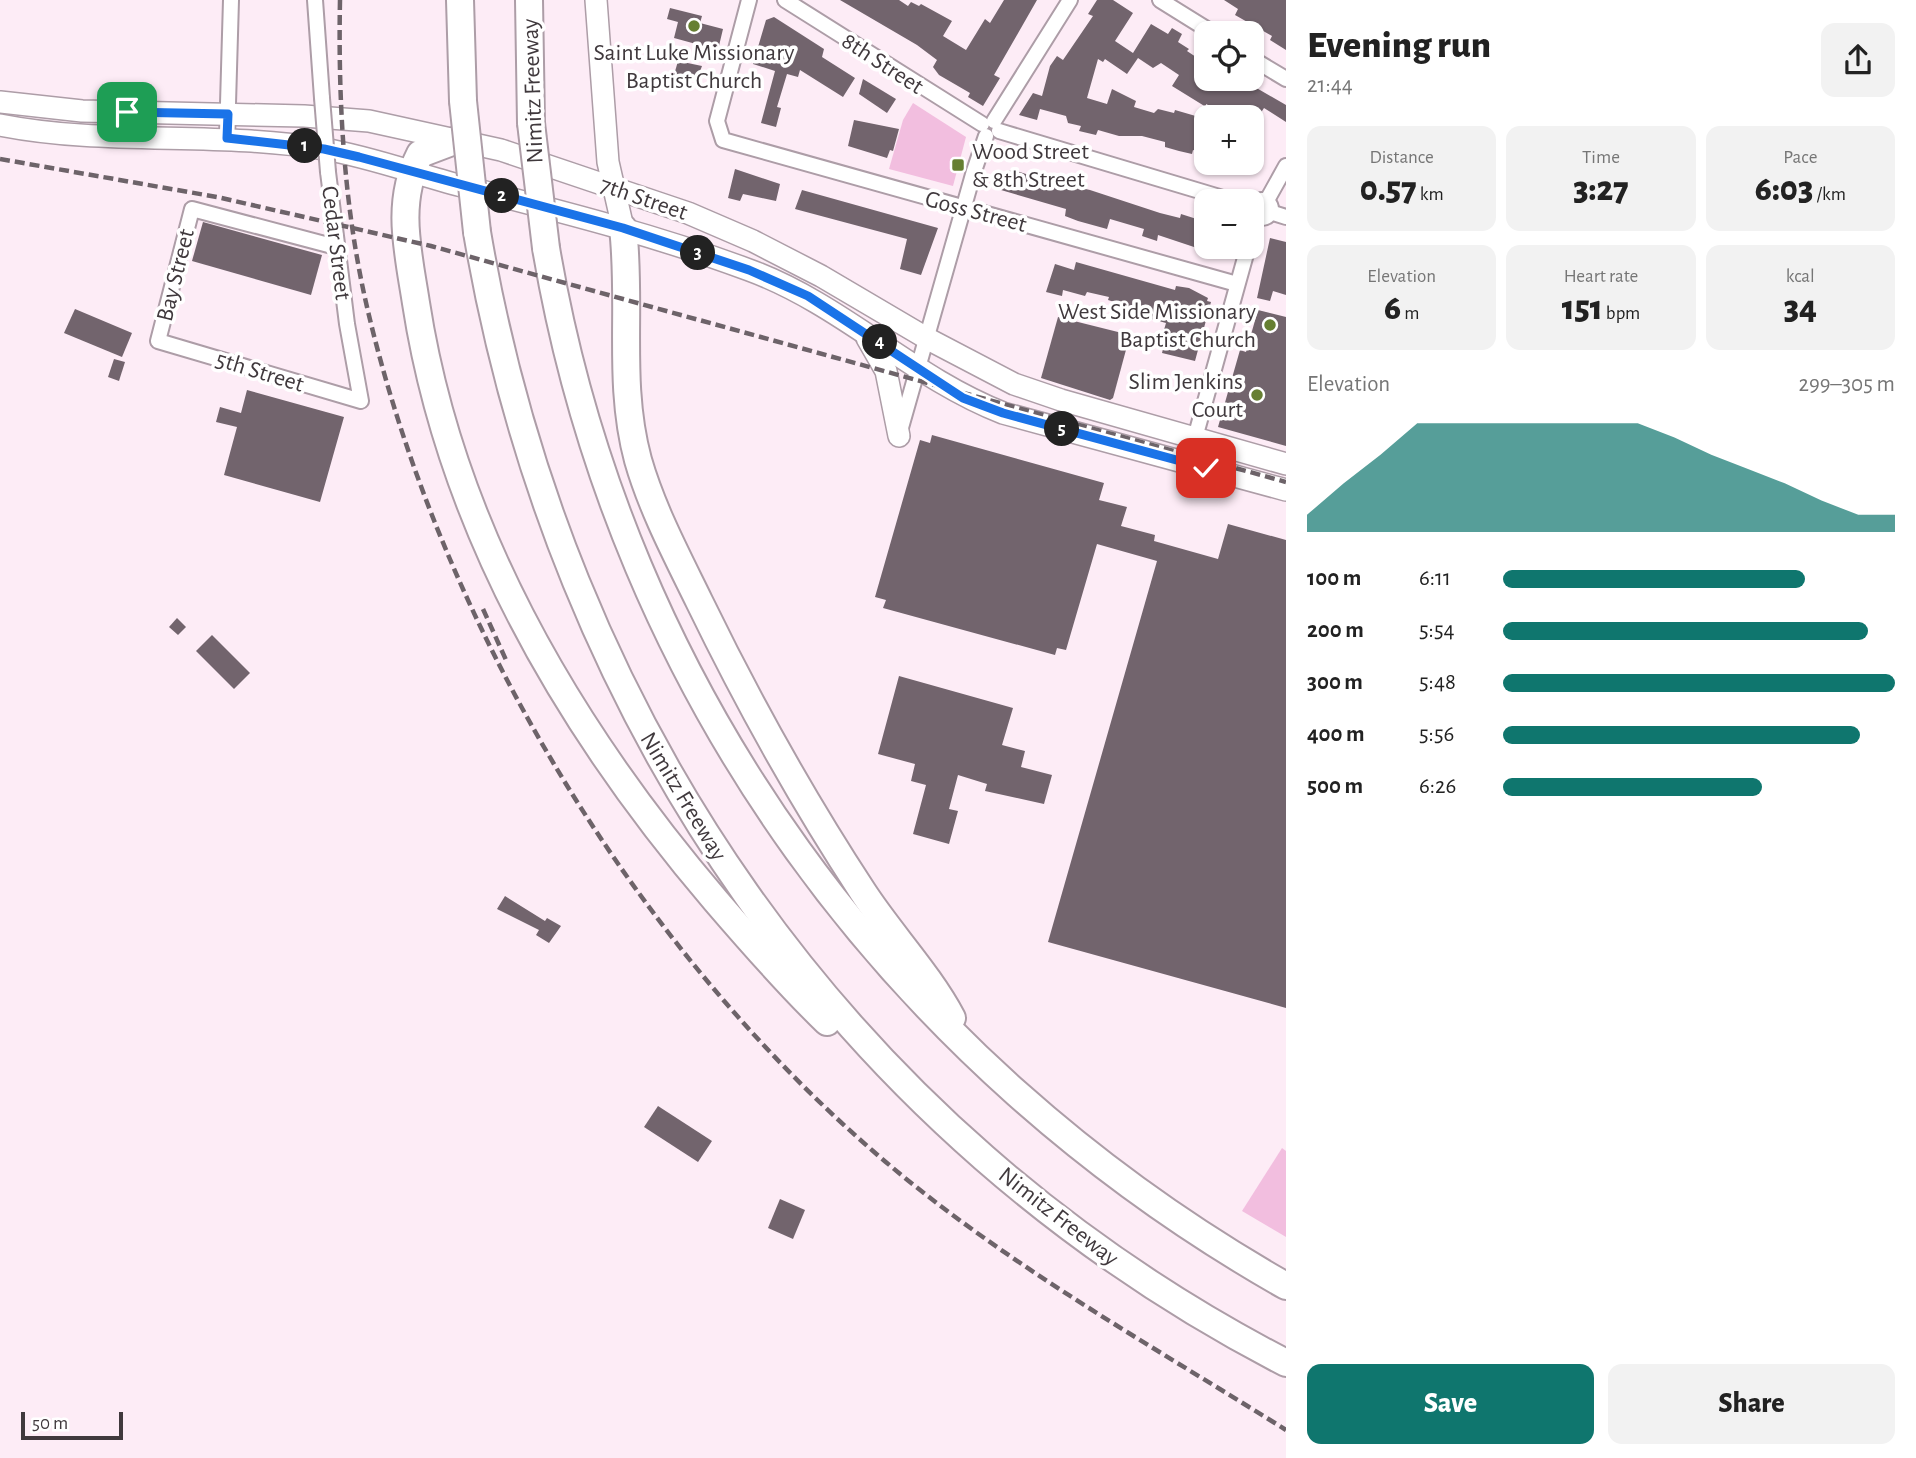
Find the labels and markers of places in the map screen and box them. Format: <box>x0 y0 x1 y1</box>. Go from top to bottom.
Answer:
marker: Saint Luke Missionary Baptist Church <box>686 18 702 34</box>
place label: Saint Luke Missionary Baptist Church <box>594 41 794 93</box>
pin <box>97 82 157 142</box>
pin: 1 <box>288 128 322 164</box>
place label: Wood Street & 8th Street <box>972 140 1089 192</box>
marker: Wood Street & 8th Street <box>950 157 966 173</box>
pin: 2 <box>484 178 520 214</box>
pin: 3 <box>680 236 716 270</box>
place label: West Side Missionary Baptist Church <box>1058 300 1256 352</box>
marker: West Side Missionary Baptist Church <box>1262 317 1278 333</box>
pin: 4 <box>862 324 898 360</box>
place label: Slim Jenkins Court <box>1129 370 1243 422</box>
marker: Slim Jenkins Court <box>1249 387 1265 403</box>
pin: 5 <box>1044 412 1080 446</box>
pin <box>1176 438 1236 498</box>

